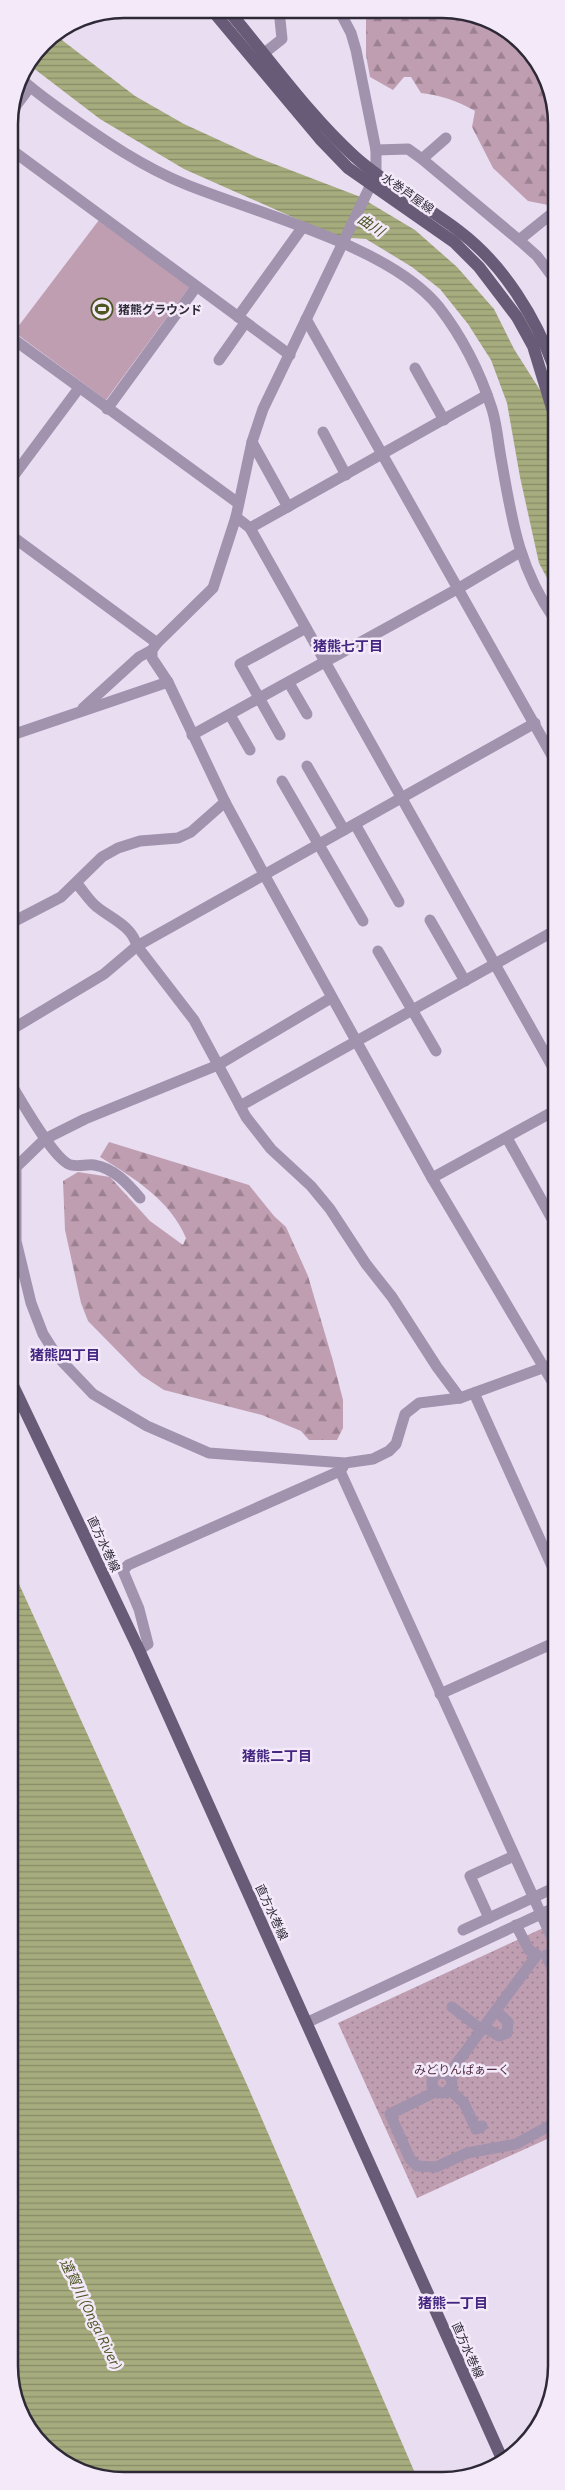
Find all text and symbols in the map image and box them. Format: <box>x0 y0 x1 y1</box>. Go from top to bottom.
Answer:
street label: 水巻芦屋線 <box>379 170 437 216</box>
water label: 曲川 <box>354 210 389 241</box>
sports icon: 猪熊グラウンド <box>90 297 114 321</box>
place label: 猪熊グラウンド <box>118 302 202 317</box>
district label: 猪熊七丁目 <box>313 637 383 655</box>
district label: 猪熊四丁目 <box>30 1346 100 1364</box>
street label: 直方水巻線 <box>85 1514 123 1574</box>
district label: 猪熊二丁目 <box>242 1747 312 1765</box>
street label: 直方水巻線 <box>253 1882 291 1942</box>
park label: みどりんぱぁーく <box>414 2062 510 2077</box>
water label: 遠賀川 (Onga River) <box>56 2255 126 2373</box>
district label: 猪熊一丁目 <box>418 2294 488 2312</box>
street label: 直方水巻線 <box>449 2320 487 2380</box>

